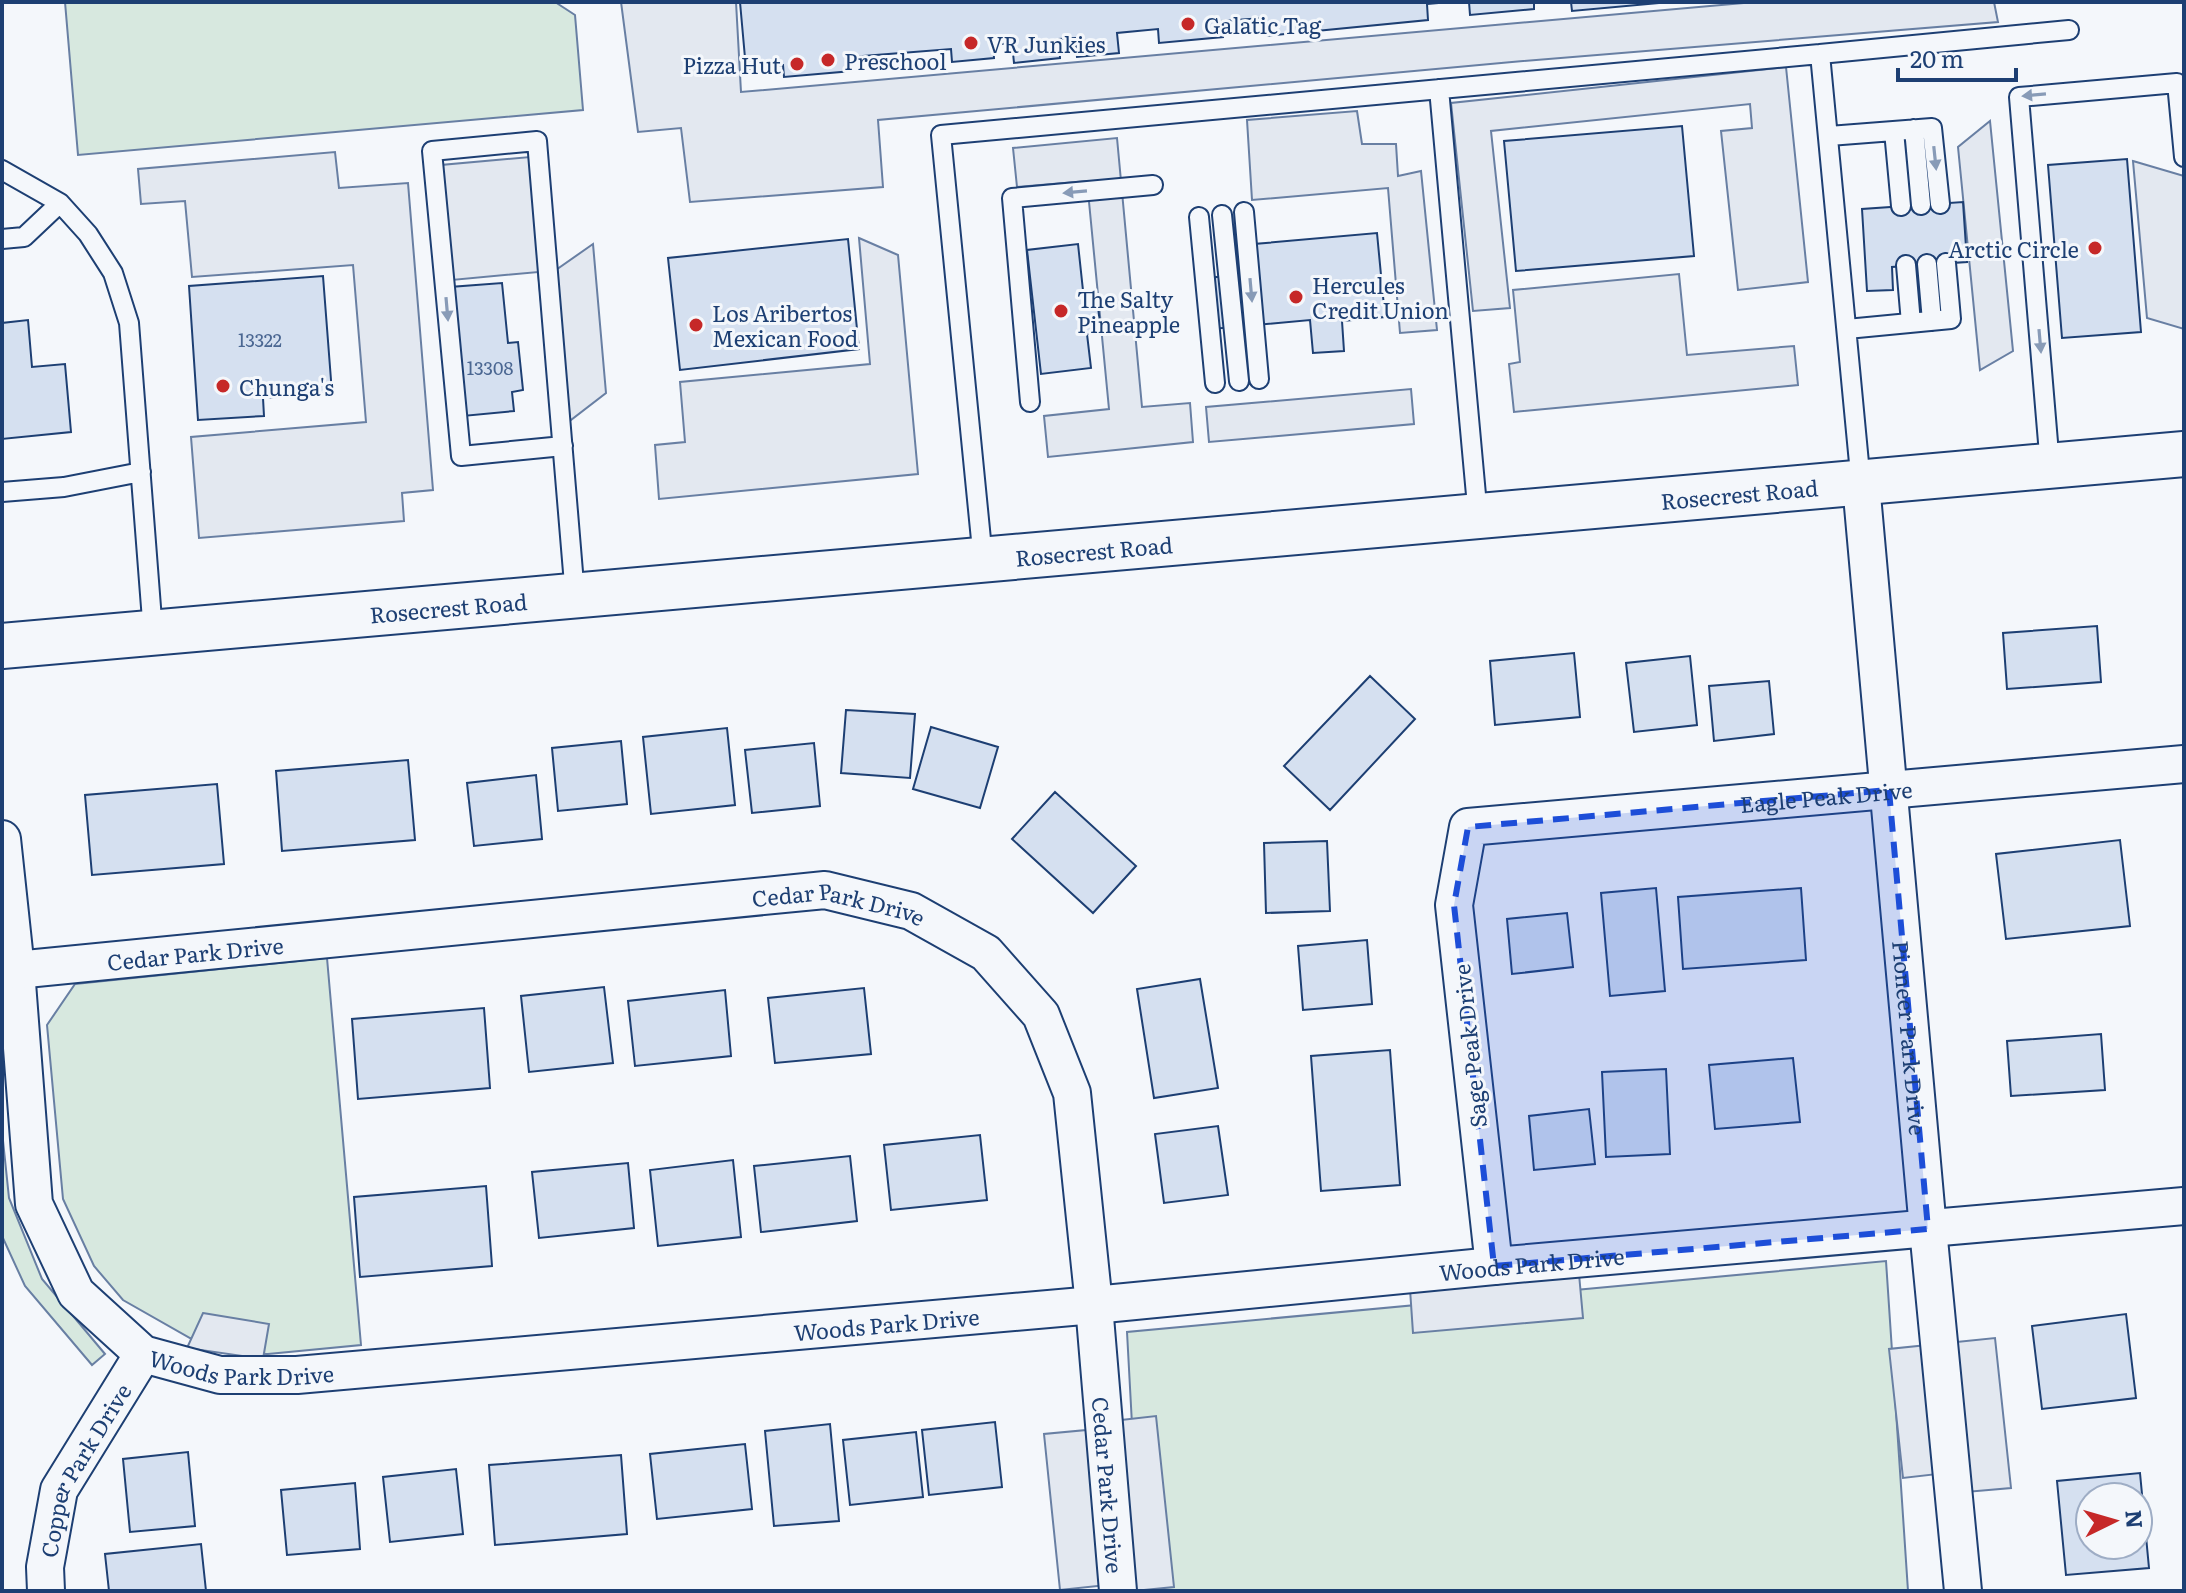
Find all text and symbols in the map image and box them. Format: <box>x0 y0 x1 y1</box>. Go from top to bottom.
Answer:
place label: Galatic Tag <box>1204 8 1322 41</box>
marker: Galatic Tag <box>1179 15 1197 33</box>
place label: VR Junkies <box>987 27 1106 60</box>
scale bar <box>1898 32 2016 82</box>
marker: VR Junkies <box>962 34 980 52</box>
text: 20 m <box>1910 40 1964 75</box>
place label: Preschool <box>844 44 947 77</box>
place label: Pizza Hut <box>683 48 781 81</box>
marker: Preschool <box>819 51 837 69</box>
marker: Pizza Hut <box>788 55 806 73</box>
one-way arrow <box>2021 89 2046 102</box>
one-way arrow <box>1929 146 1942 171</box>
one-way arrow <box>1062 186 1087 199</box>
place label: Arctic Circle <box>1948 232 2079 265</box>
marker: Arctic Circle <box>2086 239 2104 257</box>
place label: Hercules Credit Union <box>1312 268 1449 326</box>
one-way arrow <box>1245 278 1258 303</box>
place label: The Salty Pineapple <box>1077 282 1180 340</box>
marker: Hercules Credit Union <box>1287 288 1305 306</box>
place label: Los Aribertos Mexican Food <box>712 296 858 354</box>
one-way arrow <box>441 297 454 322</box>
marker: The Salty Pineapple <box>1052 302 1070 320</box>
marker: Los Aribertos Mexican Food <box>687 316 705 334</box>
house number: 13322 <box>238 326 282 353</box>
one-way arrow <box>2034 329 2047 354</box>
house number: 13308 <box>467 354 513 381</box>
place label: Chunga's <box>239 370 334 403</box>
marker: Chunga's <box>214 377 232 395</box>
street label: Rosecrest Road <box>1659 470 1819 516</box>
street label: Rosecrest Road <box>1014 527 1174 573</box>
street label: Rosecrest Road <box>368 583 528 630</box>
street label: Eagle Peak Drive <box>1739 771 1914 820</box>
street label: Cedar Park Drive <box>750 873 932 933</box>
street label: Cedar Park Drive <box>105 927 285 977</box>
street label: Pioneer Park Drive <box>1886 939 1936 1137</box>
street label: Sage Peak Drive <box>1444 962 1494 1130</box>
street label: Woods Park Drive <box>1437 1238 1626 1288</box>
street label: Woods Park Drive <box>792 1299 981 1348</box>
street label: Woods Park Drive <box>146 1340 335 1392</box>
street label: Copper Park Drive <box>31 1376 138 1560</box>
street label: Cedar Park Drive <box>1085 1395 1133 1575</box>
north arrow <box>2074 1481 2154 1561</box>
text: N <box>2118 1508 2153 1530</box>

